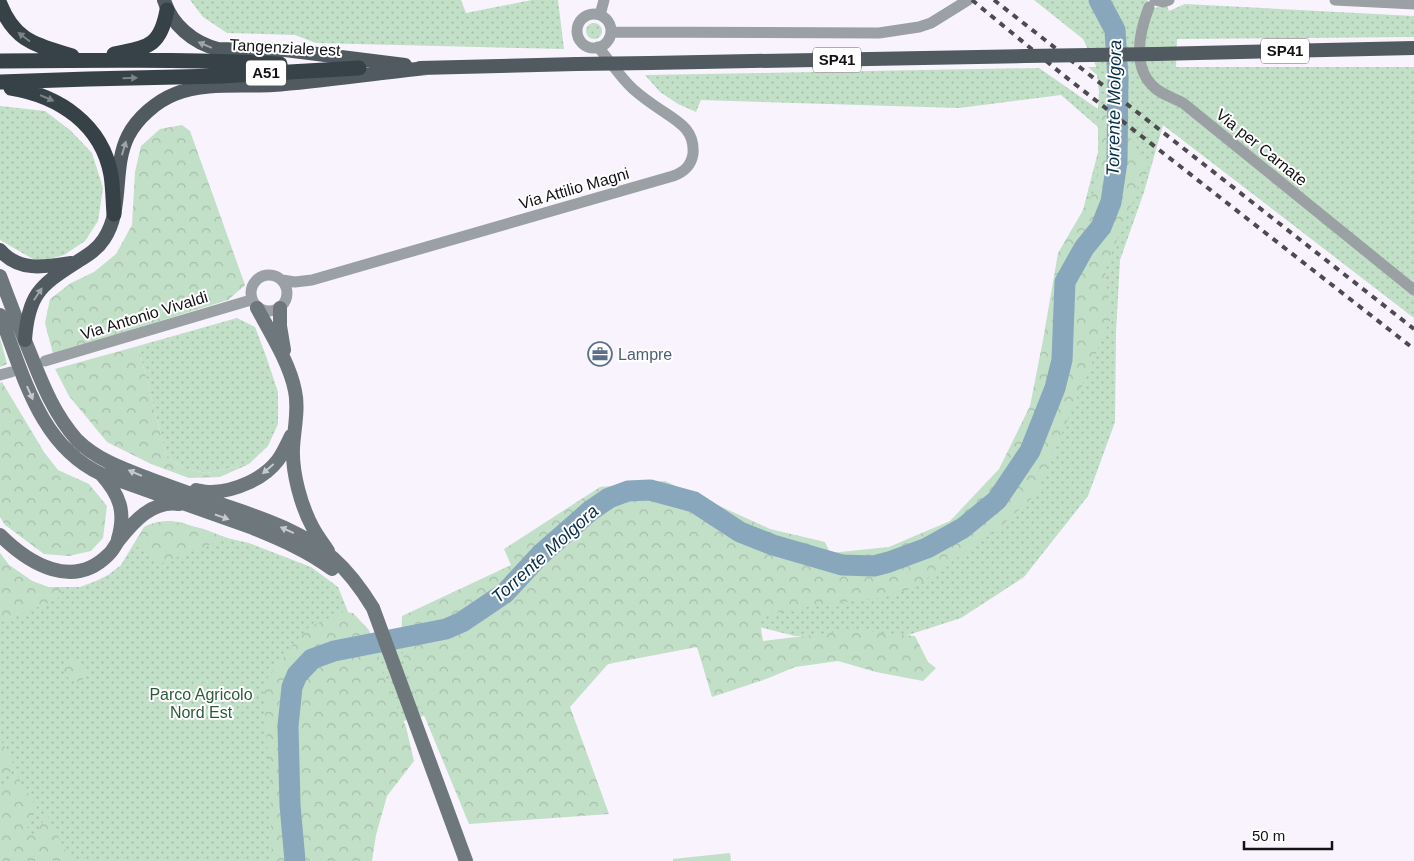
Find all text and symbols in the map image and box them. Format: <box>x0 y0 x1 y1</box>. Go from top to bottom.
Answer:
one-way arrow <box>18 32 31 43</box>
street label: Tangenziale est <box>229 36 341 59</box>
road number: SP41 <box>1261 38 1309 64</box>
one-way arrow <box>198 40 212 48</box>
water label: Torrente Molgora <box>1103 40 1125 176</box>
road number: SP41 <box>813 48 861 72</box>
road number: A51 <box>246 60 286 86</box>
one-way arrow <box>122 74 138 82</box>
one-way arrow <box>40 94 54 102</box>
street label: Via per Carnate <box>1213 106 1311 189</box>
one-way arrow <box>120 141 128 156</box>
street label: Via Attilio Magni <box>517 165 631 212</box>
one-way arrow <box>33 287 42 301</box>
street label: Via Antonio Vivaldi <box>79 288 210 343</box>
office icon: Lampre <box>587 341 613 367</box>
place label: Lampre <box>618 346 672 363</box>
one-way arrow <box>26 386 34 400</box>
one-way arrow <box>262 463 275 474</box>
one-way arrow <box>128 469 142 477</box>
water label: Torrente Molgora <box>488 501 602 607</box>
one-way arrow <box>215 514 230 521</box>
one-way arrow <box>280 525 294 533</box>
park label: Parco Agricolo Nord Est <box>149 686 253 721</box>
scale bar <box>1244 818 1332 850</box>
text: 50 m <box>1252 827 1285 844</box>

